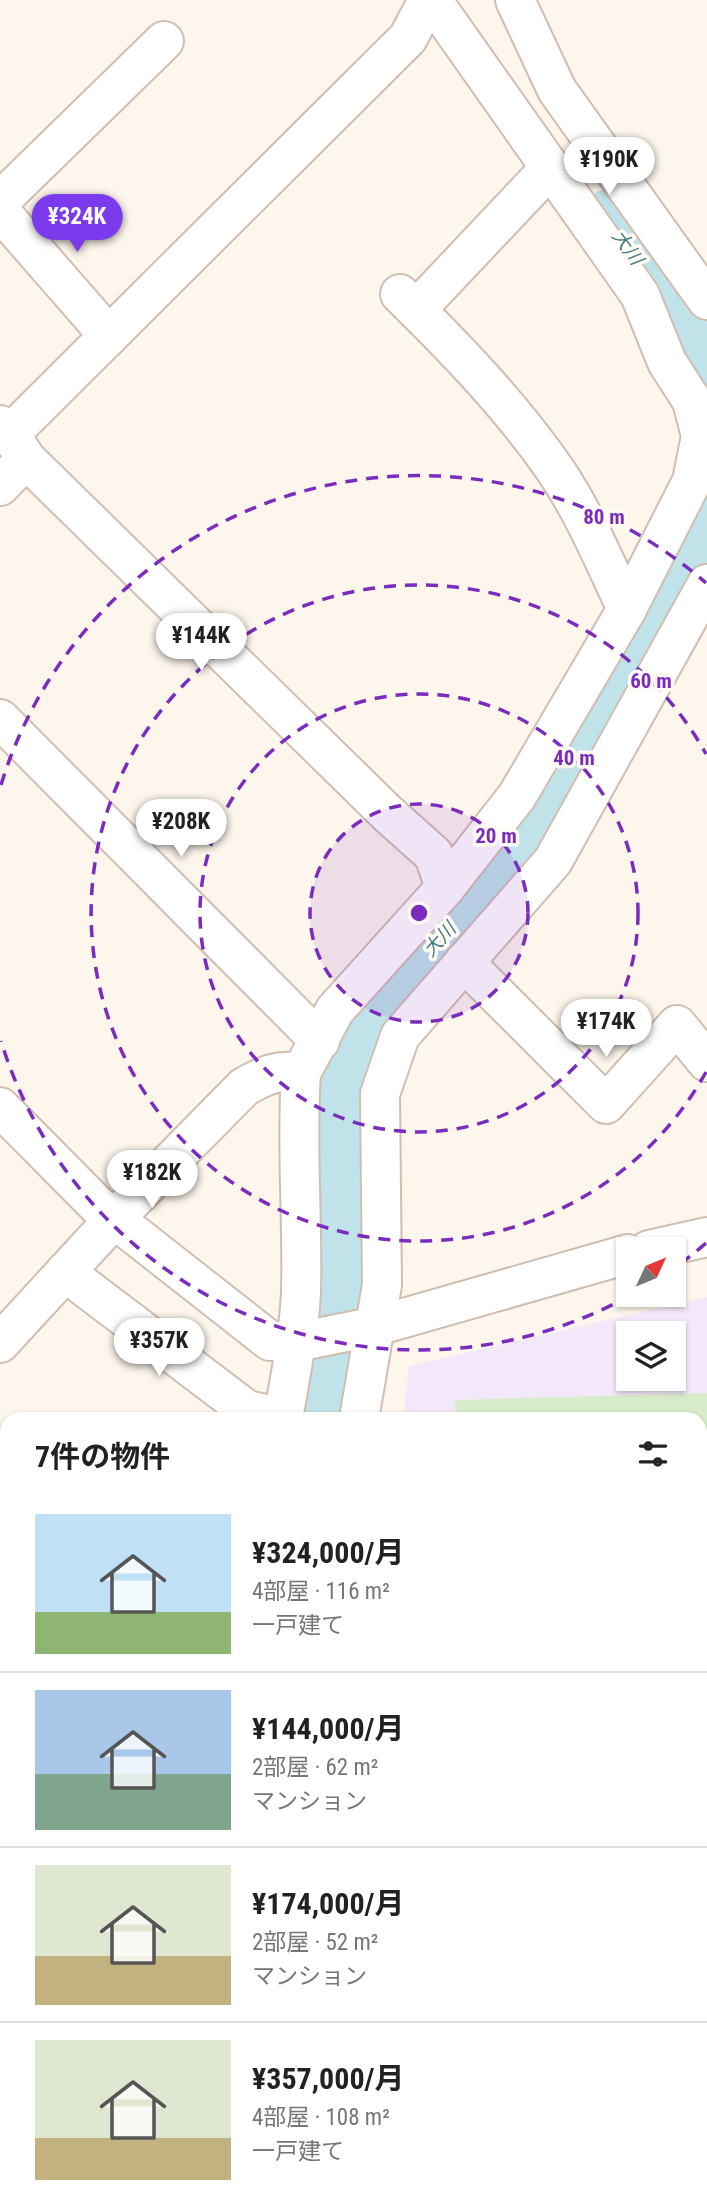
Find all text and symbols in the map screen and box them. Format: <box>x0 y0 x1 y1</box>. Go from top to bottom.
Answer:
pin: ¥190K <box>560 138 658 197</box>
text: ¥190K <box>580 146 638 173</box>
pin: ¥324K <box>28 194 126 254</box>
text: ¥324K <box>48 203 106 230</box>
water label: 大川 <box>607 225 649 271</box>
text: 80 m <box>583 505 625 529</box>
pin: ¥144K <box>152 614 250 673</box>
text: ¥144K <box>172 622 230 649</box>
text: 60 m <box>630 669 672 693</box>
text: 40 m <box>553 746 595 770</box>
pin: ¥208K <box>132 800 230 859</box>
text: ¥208K <box>152 808 210 835</box>
text: 20 m <box>475 824 517 848</box>
centre of rings <box>407 901 431 925</box>
water label: 大川 <box>418 916 462 961</box>
pin: ¥174K <box>557 1000 655 1059</box>
text: ¥174K <box>577 1008 635 1035</box>
pin: ¥182K <box>103 1150 201 1210</box>
text: ¥182K <box>123 1159 181 1186</box>
north arrow <box>616 1237 686 1307</box>
map controls <box>616 1237 686 1391</box>
pin: ¥357K <box>110 1318 208 1378</box>
button: layers <box>616 1321 686 1391</box>
text: ¥357K <box>130 1327 188 1354</box>
icon: filters <box>634 1435 672 1473</box>
text: 7件の物件 <box>35 1439 170 1474</box>
text: ¥324,000/月 <box>252 1535 405 1570</box>
icon: home <box>91 1542 175 1626</box>
text: 4部屋 · 116 m² <box>252 1578 390 1605</box>
text: 一戸建て <box>252 1612 344 1639</box>
text: ¥144,000/月 <box>252 1711 405 1746</box>
icon: home <box>91 1718 175 1802</box>
text: 2部屋 · 62 m² <box>252 1754 378 1781</box>
text: マンション <box>252 1788 367 1815</box>
text: ¥174,000/月 <box>252 1886 405 1921</box>
icon: home <box>91 1893 175 1977</box>
text: 2部屋 · 52 m² <box>252 1929 378 1956</box>
text: マンション <box>252 1963 367 1990</box>
text: ¥357,000/月 <box>252 2061 405 2096</box>
icon: home <box>91 2068 175 2152</box>
text: 4部屋 · 108 m² <box>252 2104 390 2131</box>
text: 一戸建て <box>252 2138 344 2165</box>

